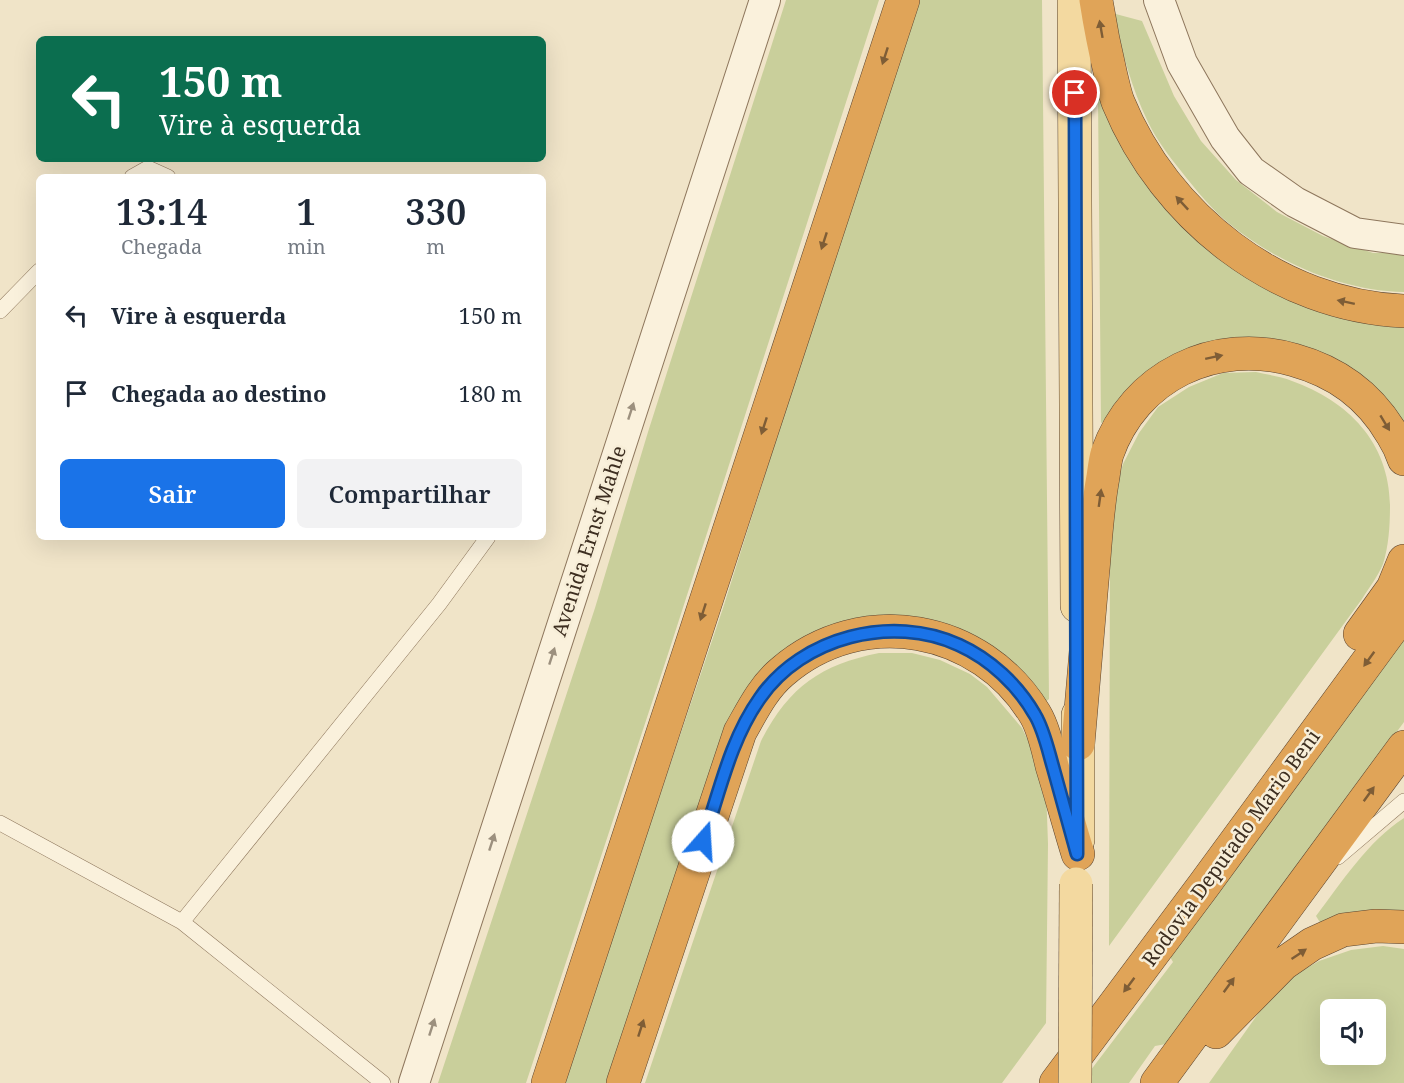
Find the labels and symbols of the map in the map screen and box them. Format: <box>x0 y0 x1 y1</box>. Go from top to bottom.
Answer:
one-way arrow <box>1096 20 1105 39</box>
one-way arrow <box>880 47 889 65</box>
pin <box>1049 67 1100 118</box>
one-way arrow <box>1176 196 1189 211</box>
one-way arrow <box>819 232 829 250</box>
one-way arrow <box>1337 297 1356 306</box>
one-way arrow <box>1205 352 1223 362</box>
one-way arrow <box>627 402 637 420</box>
one-way arrow <box>1380 415 1390 432</box>
one-way arrow <box>758 417 768 435</box>
street label: Avenida Ernst Mahle <box>545 442 632 640</box>
one-way arrow <box>1095 488 1104 507</box>
one-way arrow <box>698 603 707 621</box>
one-way arrow <box>548 647 557 665</box>
one-way arrow <box>1364 652 1376 667</box>
street label: Rodovia Deputado Mario Beni <box>1136 724 1326 971</box>
one-way arrow <box>1363 787 1375 803</box>
position arrow <box>671 809 735 873</box>
one-way arrow <box>488 833 497 851</box>
one-way arrow <box>1290 948 1306 960</box>
one-way arrow <box>1124 978 1136 993</box>
one-way arrow <box>1222 978 1234 993</box>
one-way arrow <box>428 1018 437 1036</box>
one-way arrow <box>637 1018 647 1036</box>

